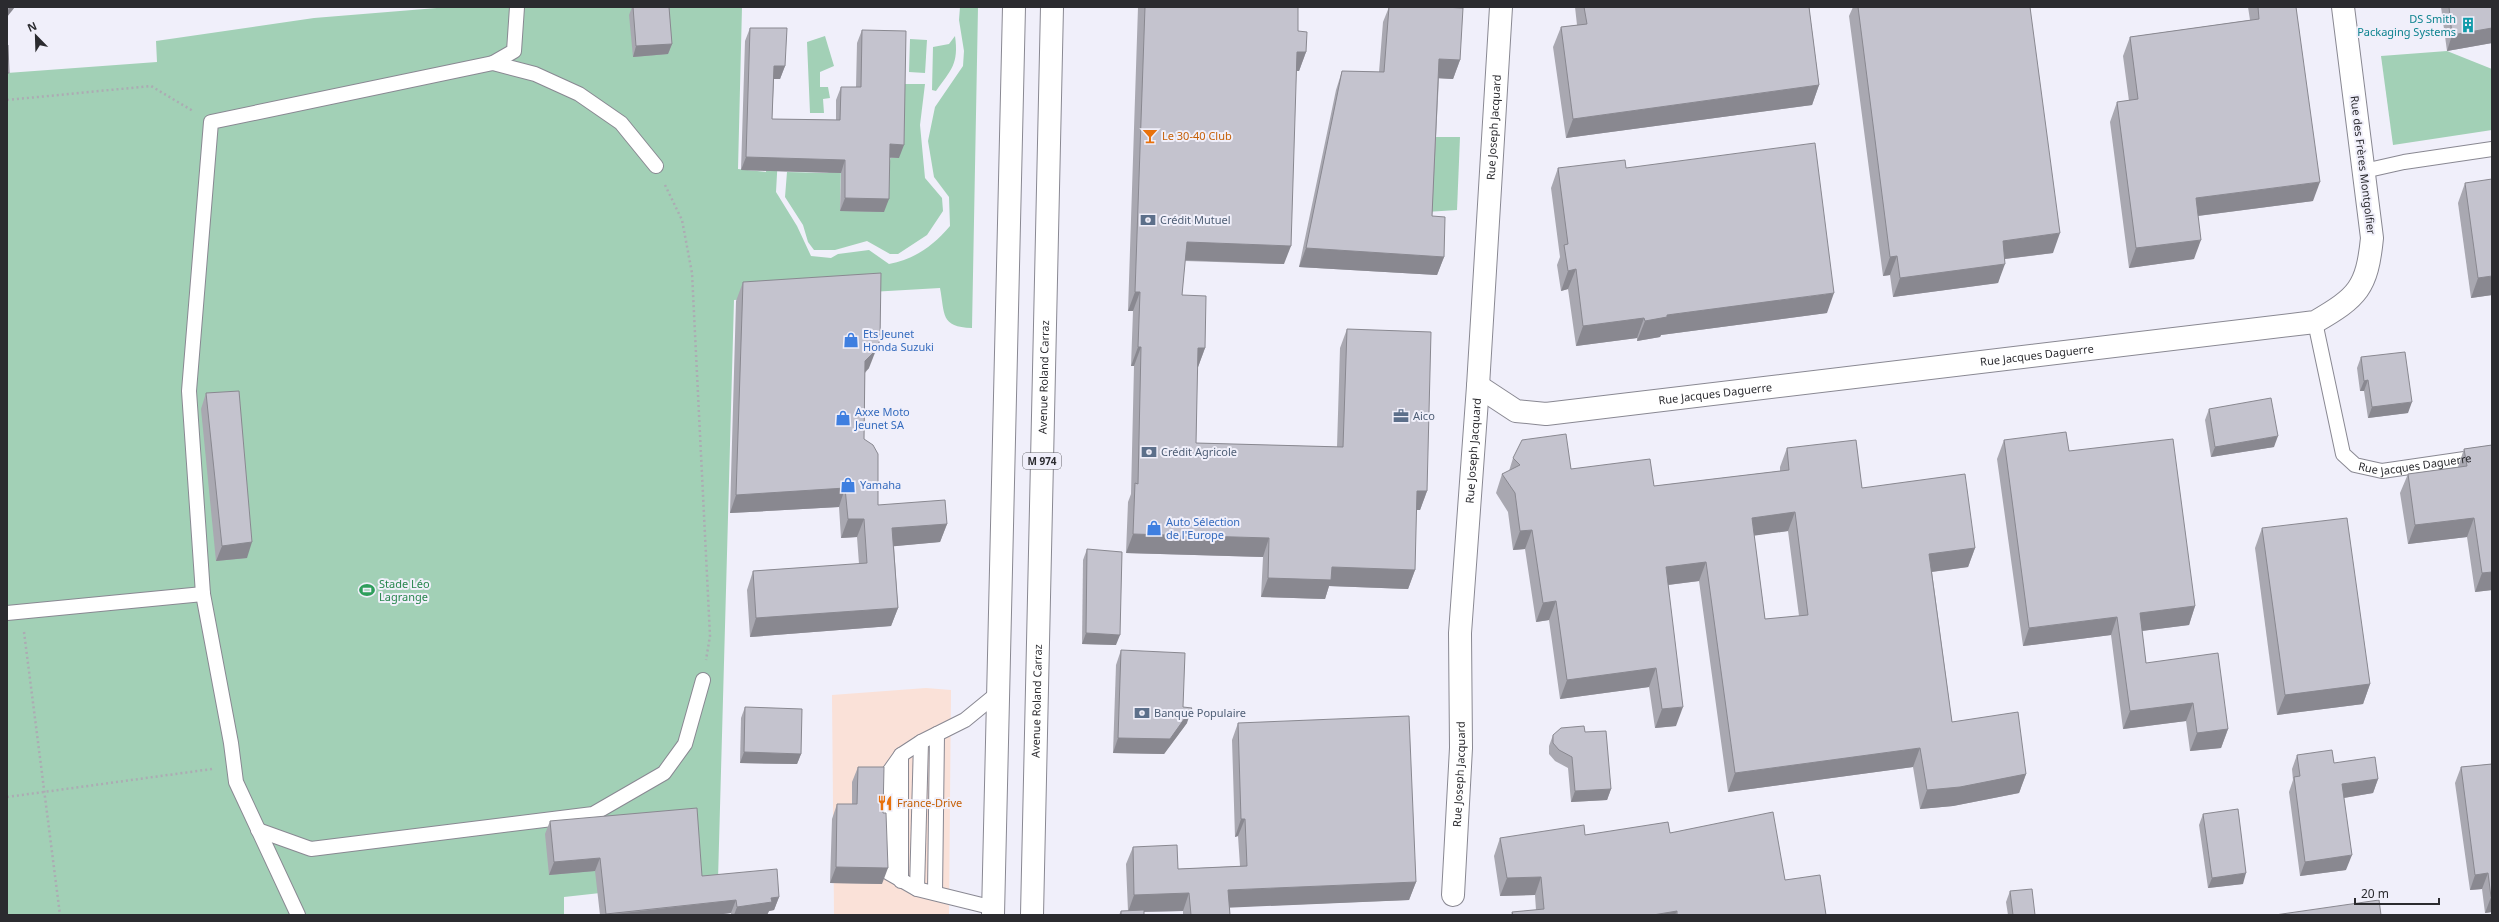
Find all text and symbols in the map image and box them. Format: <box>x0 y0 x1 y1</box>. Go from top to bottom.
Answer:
place label: DS Smith Packaging Systems <box>2357 11 2456 39</box>
north arrow <box>16 16 56 56</box>
building icon: DS Smith Packaging Systems <box>2459 16 2477 34</box>
text: N <box>25 18 39 35</box>
street label: Rue Joseph Jacquard <box>1483 74 1504 181</box>
street label: Rue des Frères Montgolfier <box>2348 95 2380 236</box>
bar icon: Le 30-40 Club <box>1141 127 1159 145</box>
place label: Le 30-40 Club <box>1162 128 1232 143</box>
bank icon: Crédit Mutuel <box>1139 211 1157 229</box>
place label: Crédit Mutuel <box>1160 212 1231 227</box>
street label: Avenue Roland Carraz <box>1035 320 1052 434</box>
place label: Ets Jeunet Honda Suzuki <box>863 326 934 354</box>
shop icon: Ets Jeunet Honda Suzuki <box>842 331 860 349</box>
street label: Rue Jacques Daguerre <box>1979 341 2094 369</box>
street label: Rue Jacques Daguerre <box>1657 379 1773 407</box>
street label: Rue Joseph Jacquard <box>1461 397 1484 504</box>
place label: Axxe Moto Jeunet SA <box>854 404 910 432</box>
office icon: Aico <box>1392 407 1410 425</box>
place label: Aico <box>1413 408 1435 423</box>
shop icon: Axxe Moto Jeunet SA <box>834 409 852 427</box>
bank icon: Crédit Agricole <box>1140 443 1158 461</box>
place label: Crédit Agricole <box>1161 444 1237 459</box>
street label: Rue Jacques Daguerre <box>2357 450 2472 478</box>
road number: M 974 <box>1023 453 1061 469</box>
shop icon: Yamaha <box>839 476 857 494</box>
place label: Yamaha <box>860 477 901 492</box>
place label: Auto Sélection de l'Europe <box>1166 514 1240 542</box>
shop icon: Auto Sélection de l'Europe <box>1145 519 1163 537</box>
place label: Stade Léo Lagrange <box>379 576 430 604</box>
sports icon: Stade Léo Lagrange <box>358 581 376 599</box>
street label: Avenue Roland Carraz <box>1027 644 1045 758</box>
bank icon: Banque Populaire <box>1133 704 1151 722</box>
place label: Banque Populaire <box>1154 705 1246 720</box>
street label: Rue Joseph Jacquard <box>1449 721 1468 827</box>
restaurant icon: France-Drive <box>876 794 894 812</box>
place label: France-Drive <box>897 795 962 810</box>
scale bar <box>2355 880 2439 906</box>
text: 20 m <box>2361 885 2389 902</box>

